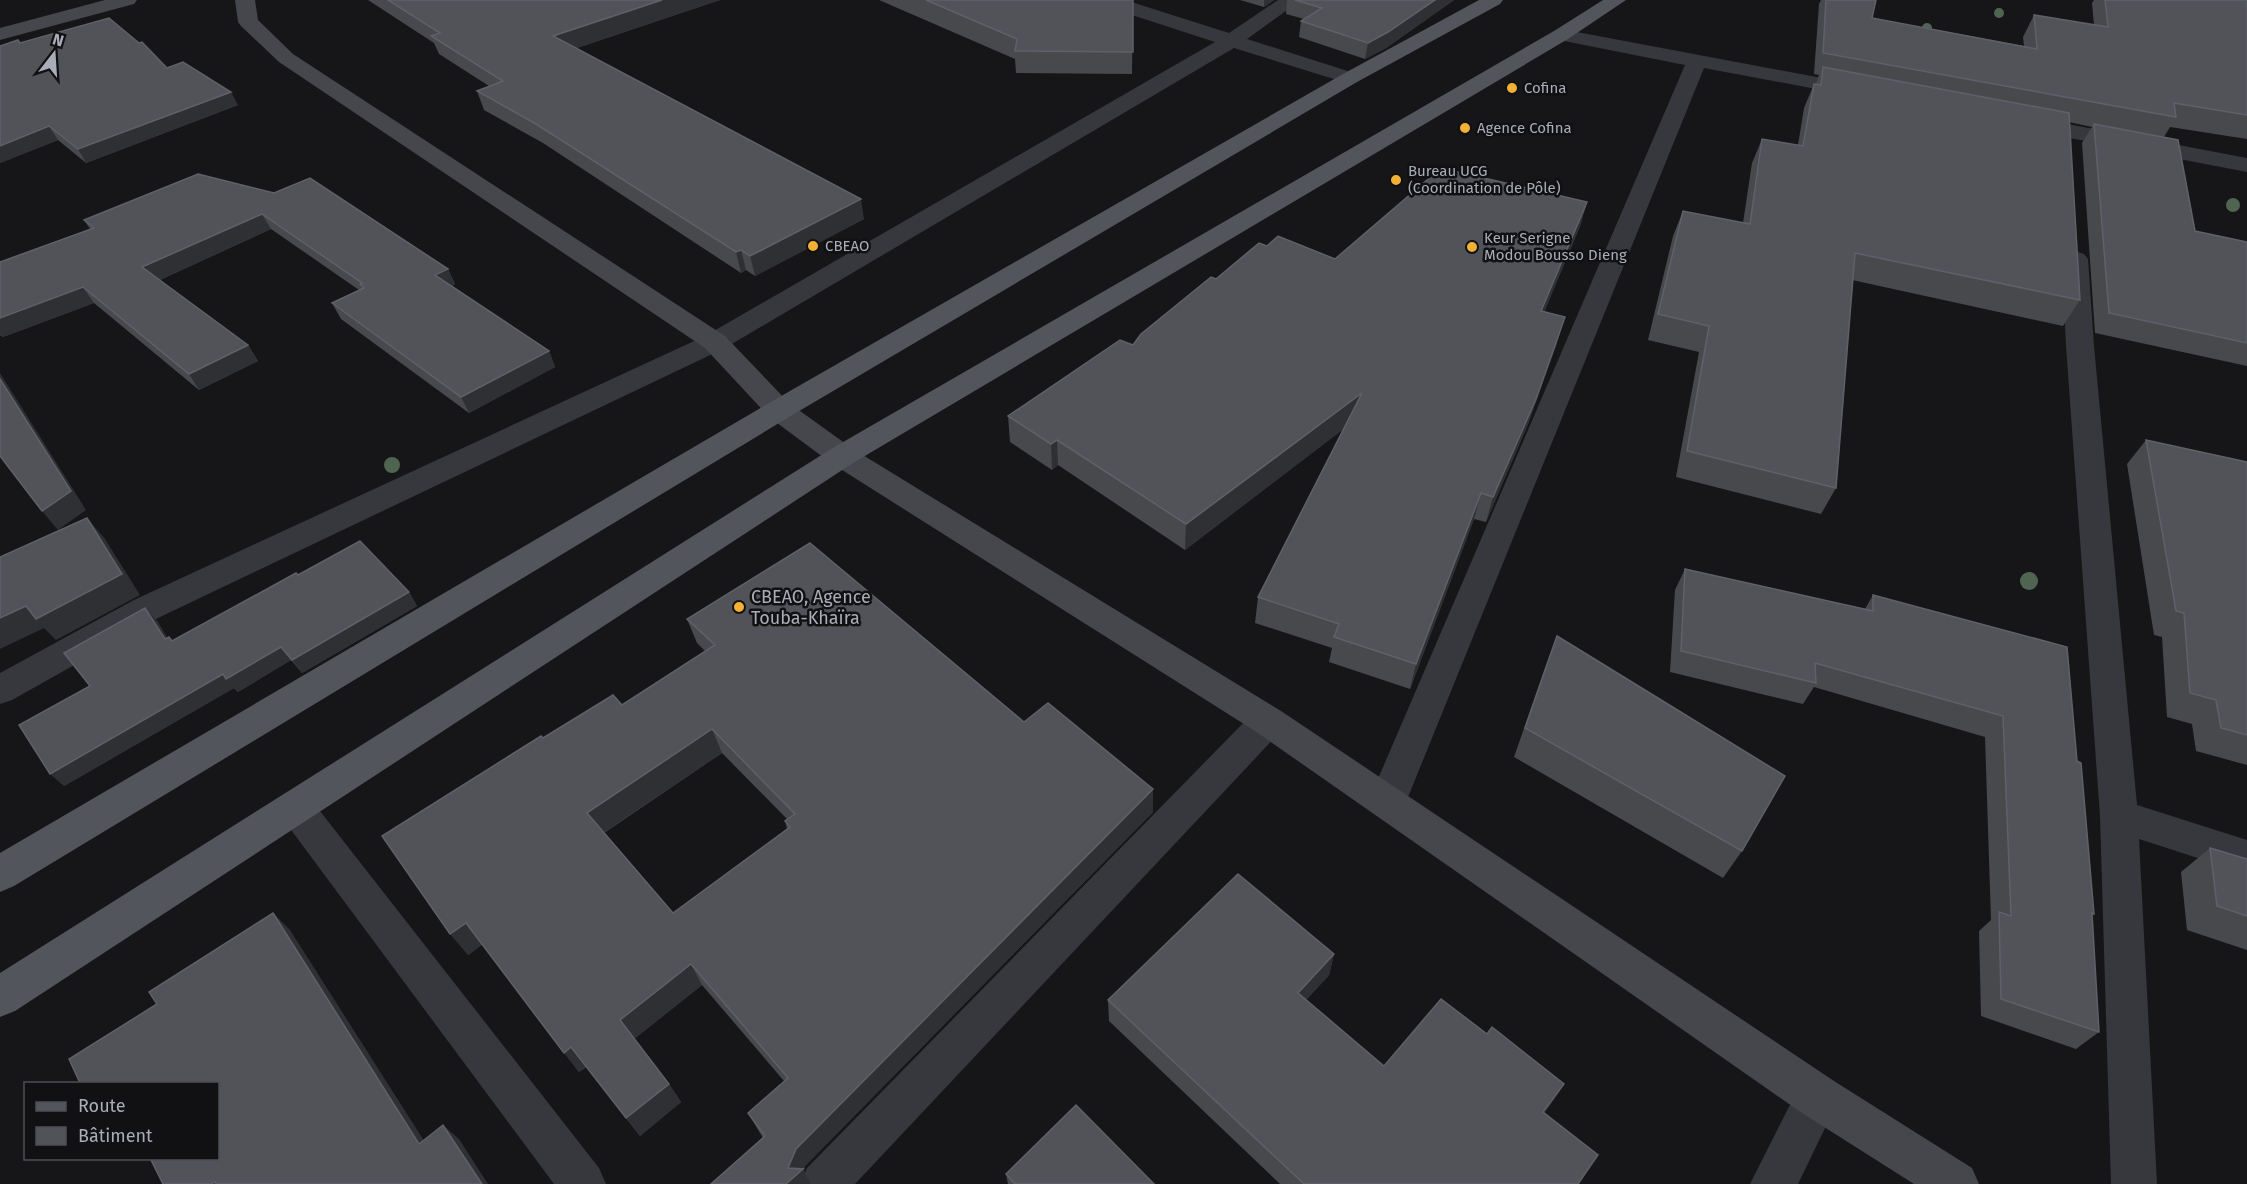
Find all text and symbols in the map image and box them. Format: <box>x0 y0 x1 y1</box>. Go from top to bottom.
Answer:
north arrow <box>24 24 84 84</box>
text: N <box>50 29 66 51</box>
place label: Cofina <box>1524 79 1566 97</box>
marker: Cofina <box>1505 81 1519 95</box>
place label: Agence Cofina <box>1477 119 1572 137</box>
marker: Agence Cofina <box>1458 121 1472 135</box>
place label: Bureau UCG (Coordination de Pôle) <box>1408 162 1561 197</box>
marker: Bureau UCG (Coordination de Pôle) <box>1389 173 1403 187</box>
place label: Keur Serigne Modou Bousso Dieng <box>1484 229 1627 264</box>
place label: CBEAO <box>825 237 869 255</box>
marker: CBEAO <box>806 239 820 253</box>
marker: Keur Serigne Modou Bousso Dieng <box>1465 240 1479 254</box>
place label: CBEAO, Agence Touba-Khaïra <box>751 586 871 629</box>
marker: CBEAO, Agence Touba-Khaïra <box>732 600 746 614</box>
legend <box>24 1082 219 1160</box>
text: Route <box>78 1095 126 1117</box>
text: Bâtiment <box>78 1125 153 1147</box>

